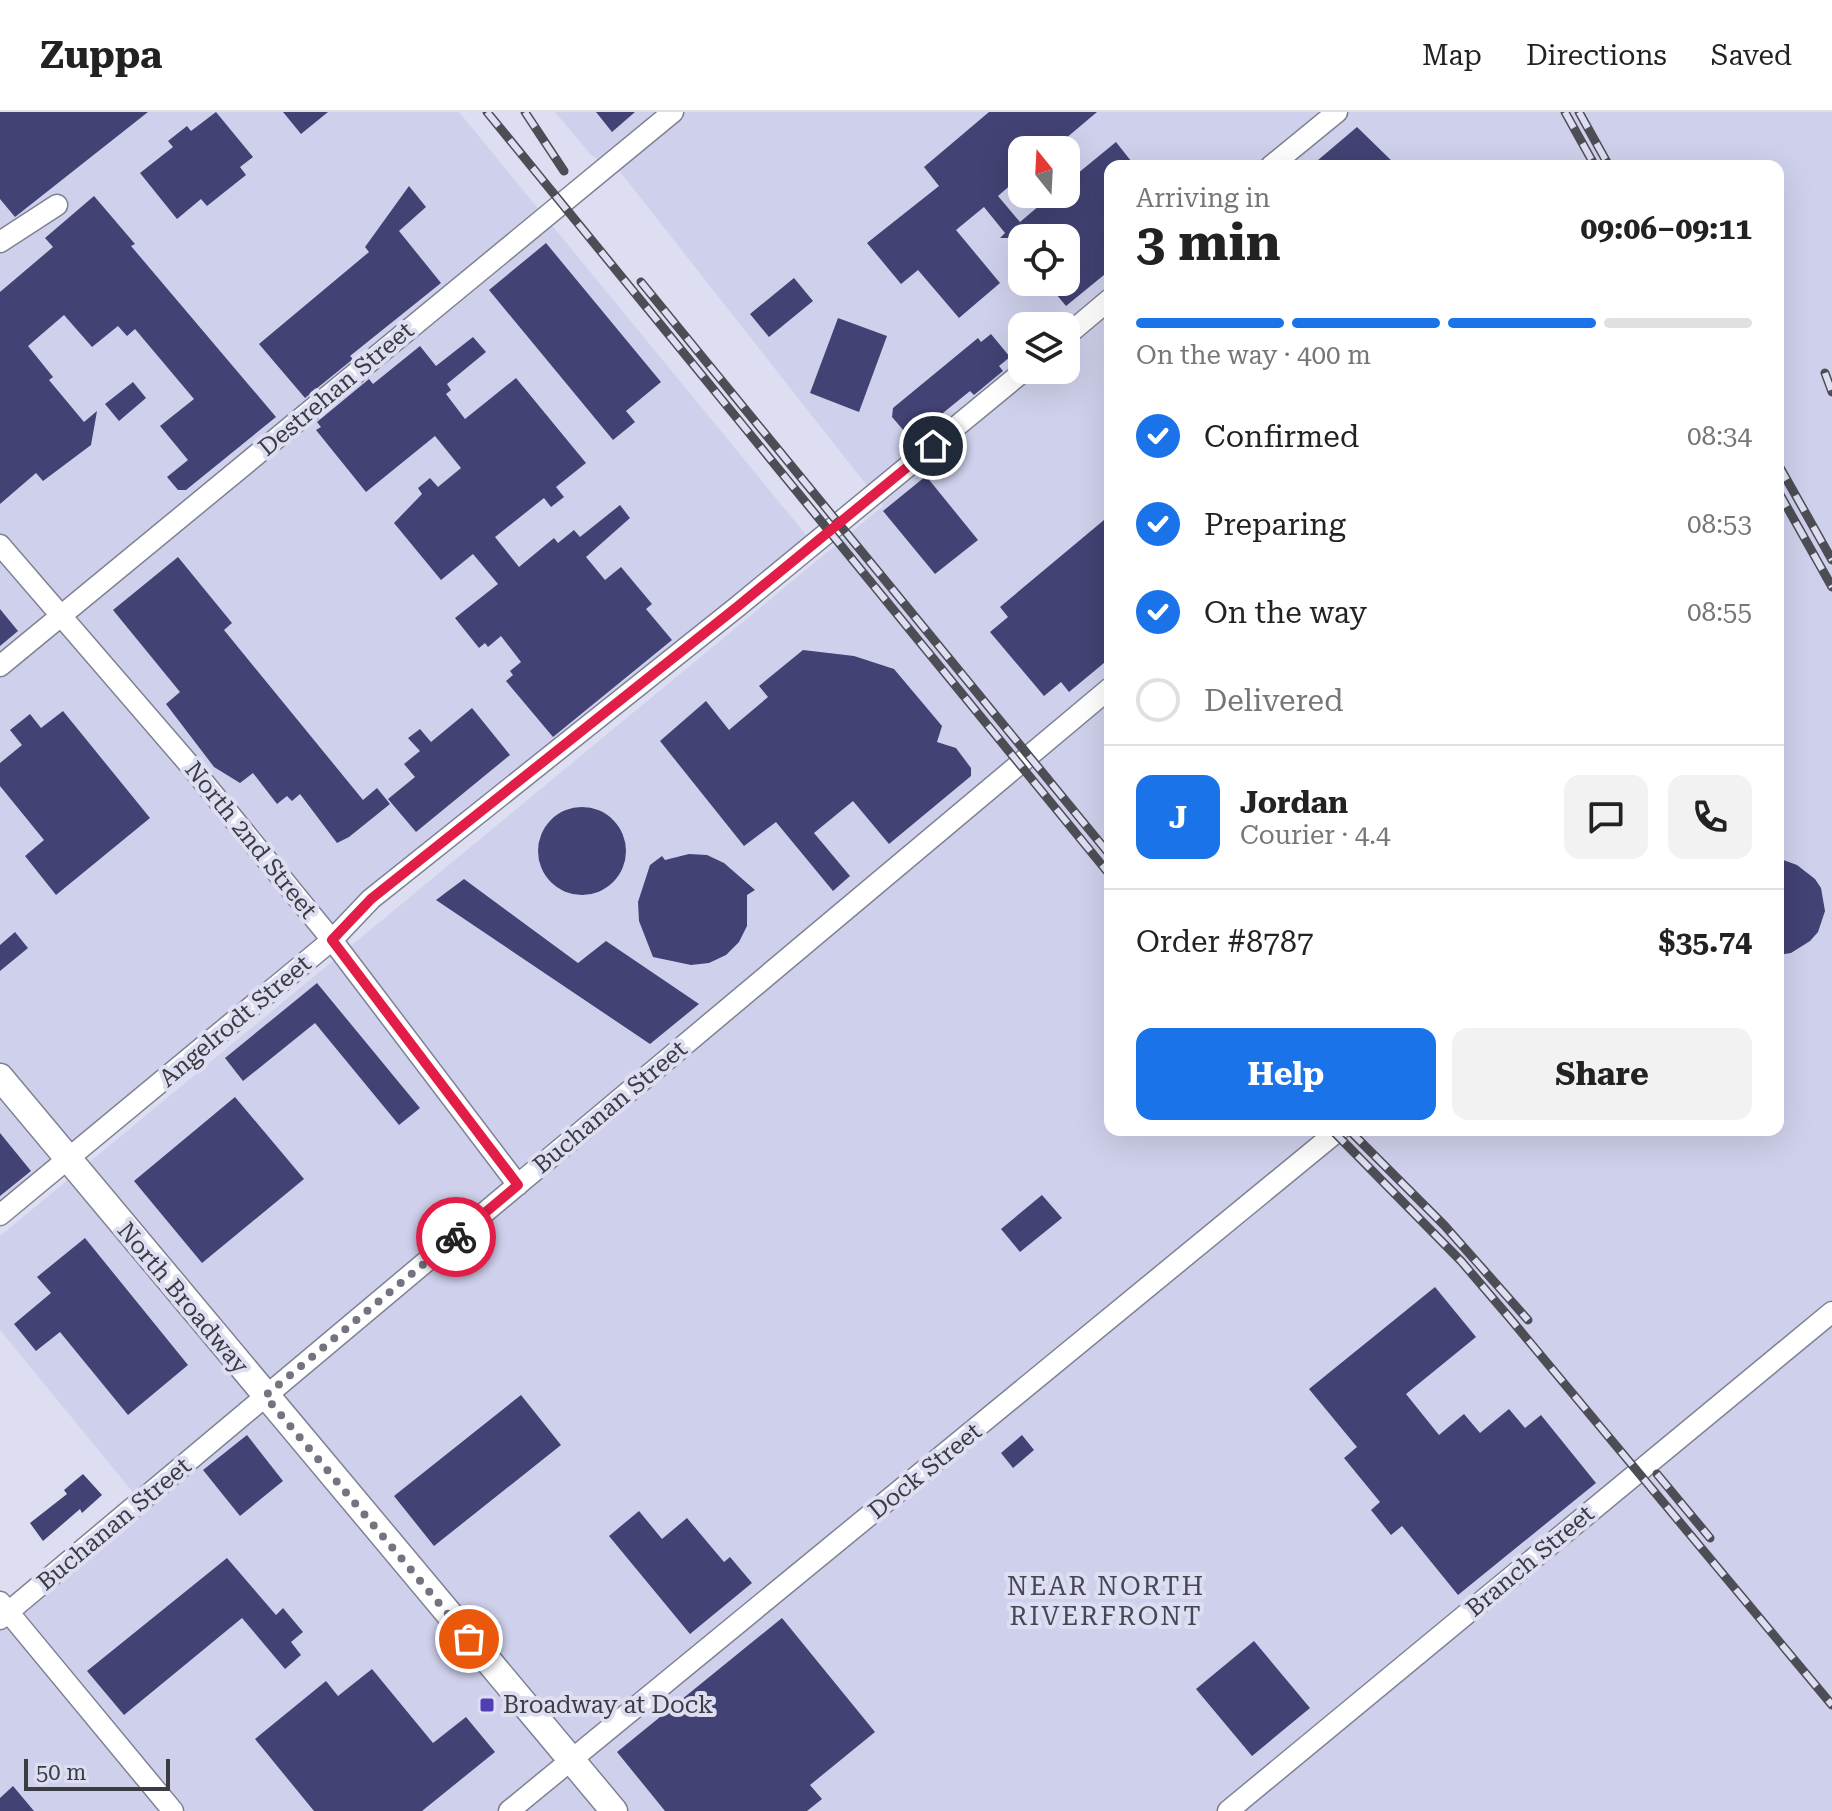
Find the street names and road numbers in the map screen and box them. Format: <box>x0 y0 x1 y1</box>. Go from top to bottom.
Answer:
street label: Destrehan Street <box>253 316 419 462</box>
street label: North 2nd Street <box>179 756 323 924</box>
street label: Angelrodt Street <box>154 949 317 1093</box>
street label: Buchanan Street <box>528 1035 692 1179</box>
street label: North Broadway <box>112 1217 255 1380</box>
street label: Dock Street <box>863 1417 987 1525</box>
street label: Buchanan Street <box>32 1452 196 1596</box>
street label: Branch Street <box>1460 1499 1600 1623</box>

